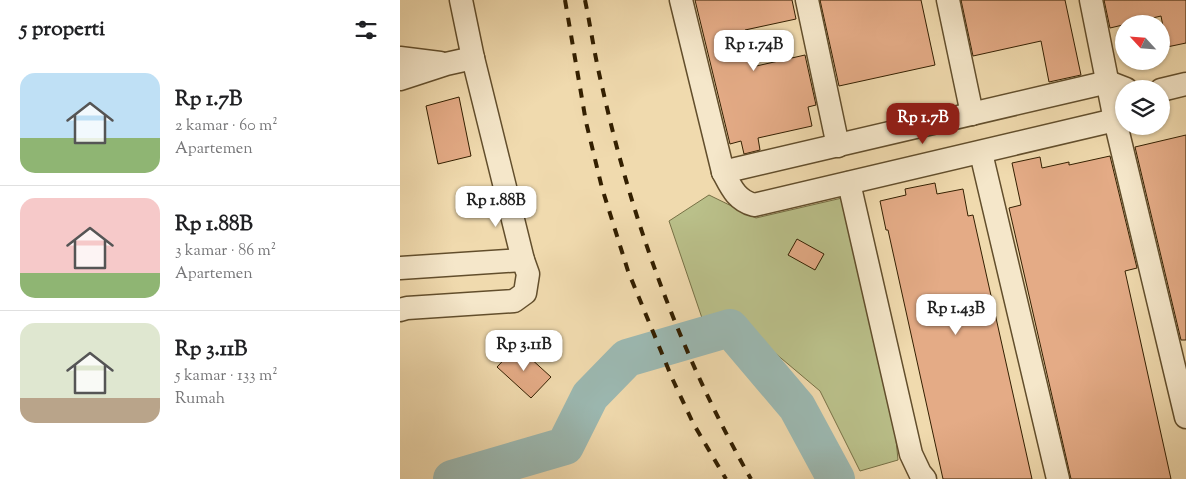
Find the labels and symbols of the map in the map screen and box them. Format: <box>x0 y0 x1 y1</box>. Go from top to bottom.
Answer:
north arrow <box>1115 15 1170 70</box>
pin: Rp 1.74B <box>702 30 806 72</box>
pin: Rp 1.7B <box>877 102 969 145</box>
pin: Rp 1.88B <box>444 186 548 228</box>
pin: Rp 1.43B <box>904 294 1008 336</box>
pin: Rp 3.11B <box>472 330 576 372</box>

